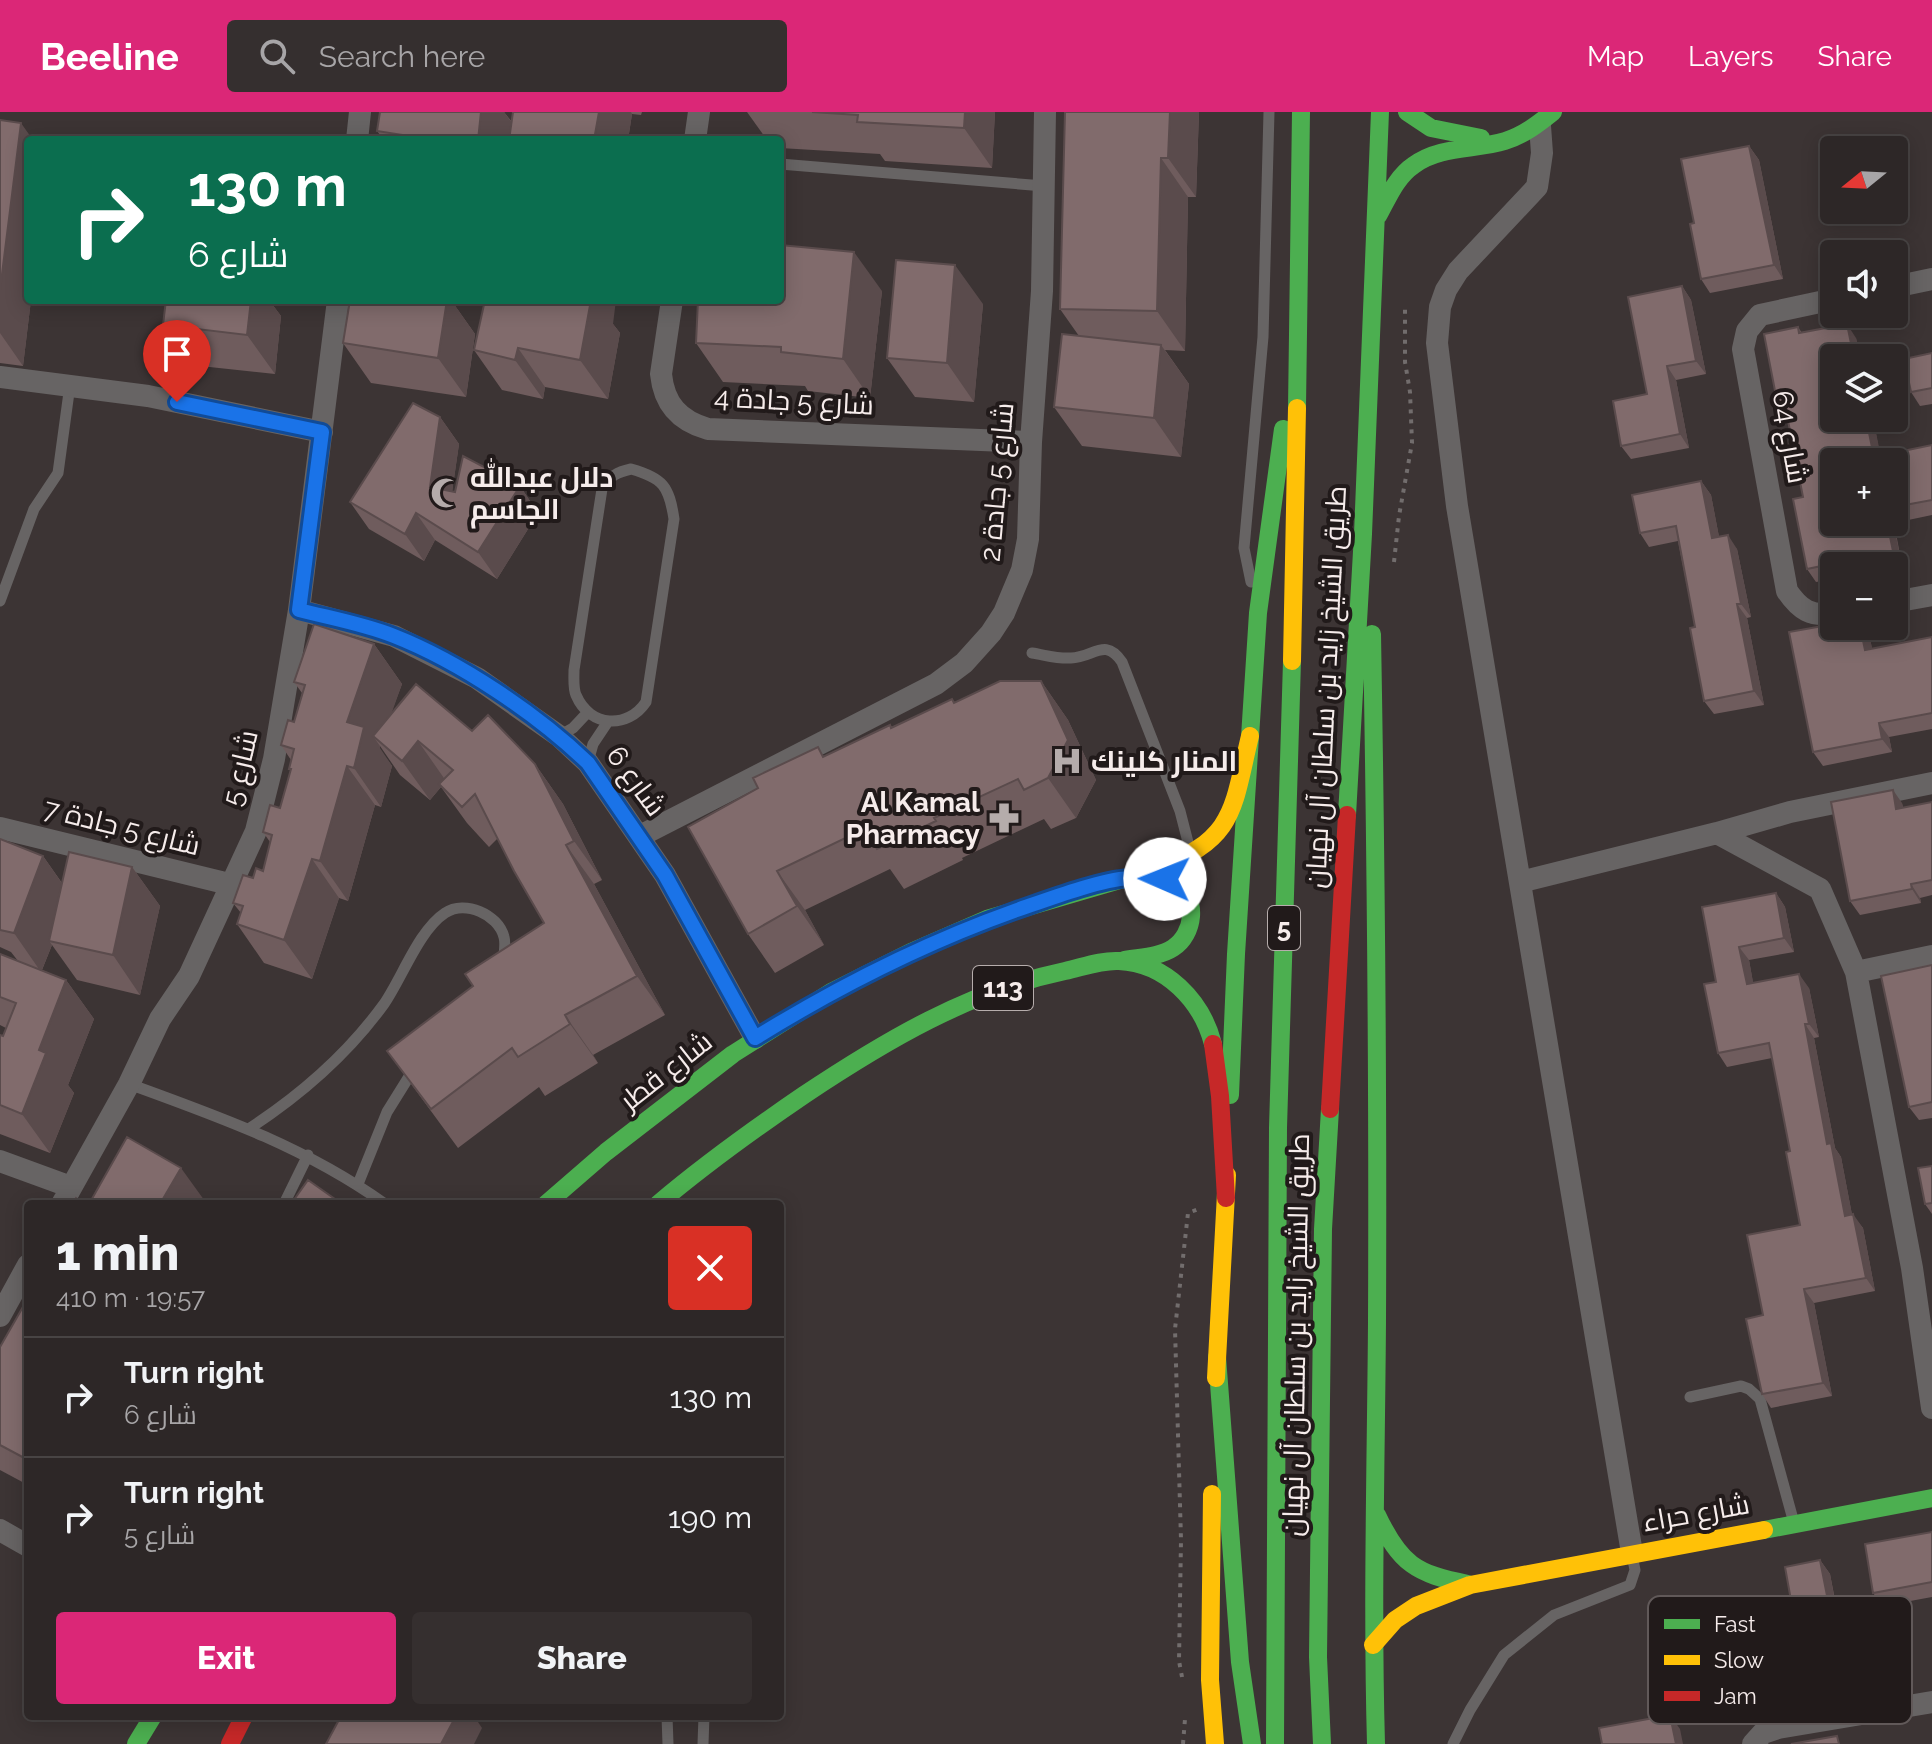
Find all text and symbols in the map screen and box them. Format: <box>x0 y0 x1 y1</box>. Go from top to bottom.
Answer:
search box <box>227 20 787 92</box>
text: Beeline <box>40 34 179 79</box>
icon: search <box>255 34 299 78</box>
text: Search here <box>319 39 485 74</box>
text: Map <box>1587 40 1644 73</box>
text: Layers <box>1688 40 1774 73</box>
text: Share <box>1818 40 1892 73</box>
north arrow <box>1820 136 1908 224</box>
map controls <box>1820 136 1908 640</box>
text: 130 m <box>188 153 347 219</box>
icon: right <box>56 168 160 272</box>
text: شارع 6 <box>188 233 289 275</box>
button: sound <box>1820 240 1908 328</box>
pin <box>143 320 211 402</box>
icon: arrive <box>155 332 199 376</box>
button: layers <box>1820 344 1908 432</box>
street label: شارع 5 جادة 4 <box>713 380 875 424</box>
street label: شارع 64 <box>1764 388 1814 486</box>
street label: شارع 5 جادة 2 <box>974 401 1022 563</box>
button: + <box>1820 448 1908 536</box>
place label: دلال عبدالله الجاسم <box>470 458 613 529</box>
mosque icon: دلال عبدالله الجاسم <box>429 476 463 510</box>
street label: طريق الشيخ زايد بن سلطان آل نهيان <box>1299 485 1355 889</box>
button: − <box>1820 552 1908 640</box>
street label: شارع 5 <box>215 727 267 810</box>
street label: شارع 6 <box>598 740 672 824</box>
hospital icon: المنار كلينك <box>1050 744 1084 778</box>
place label: المنار كلينك <box>1091 745 1237 778</box>
place label: Al Kamal Pharmacy <box>846 786 981 851</box>
street label: شارع 5 جادة 7 <box>40 792 203 864</box>
pharmacy icon: Al Kamal Pharmacy <box>987 801 1021 835</box>
position arrow <box>1123 837 1207 921</box>
road number: 5 <box>1268 906 1300 950</box>
road number: 113 <box>973 966 1033 1010</box>
street label: شارع قطر <box>612 1025 720 1120</box>
street label: طريق الشيخ زايد بن سلطان آل نهيان <box>1276 1133 1318 1537</box>
text: 1 min <box>56 1225 179 1281</box>
button: close <box>668 1226 752 1310</box>
text: 410 m · 19:57 <box>56 1283 205 1313</box>
text: Turn right <box>124 1355 264 1390</box>
icon: right <box>56 1375 100 1419</box>
text: 130 m <box>670 1380 752 1415</box>
text: شارع 6 <box>124 1400 197 1430</box>
text: Turn right <box>124 1475 264 1510</box>
street label: شارع حراء <box>1640 1487 1752 1541</box>
icon: right <box>56 1495 100 1539</box>
text: 190 m <box>668 1500 752 1535</box>
text: شارع 5 <box>124 1520 195 1550</box>
legend <box>1648 1596 1912 1724</box>
text: Fast <box>1714 1611 1756 1637</box>
button: Exit <box>56 1612 396 1704</box>
button: Share <box>412 1612 752 1704</box>
text: Slow <box>1714 1647 1764 1673</box>
text: Jam <box>1714 1683 1757 1709</box>

